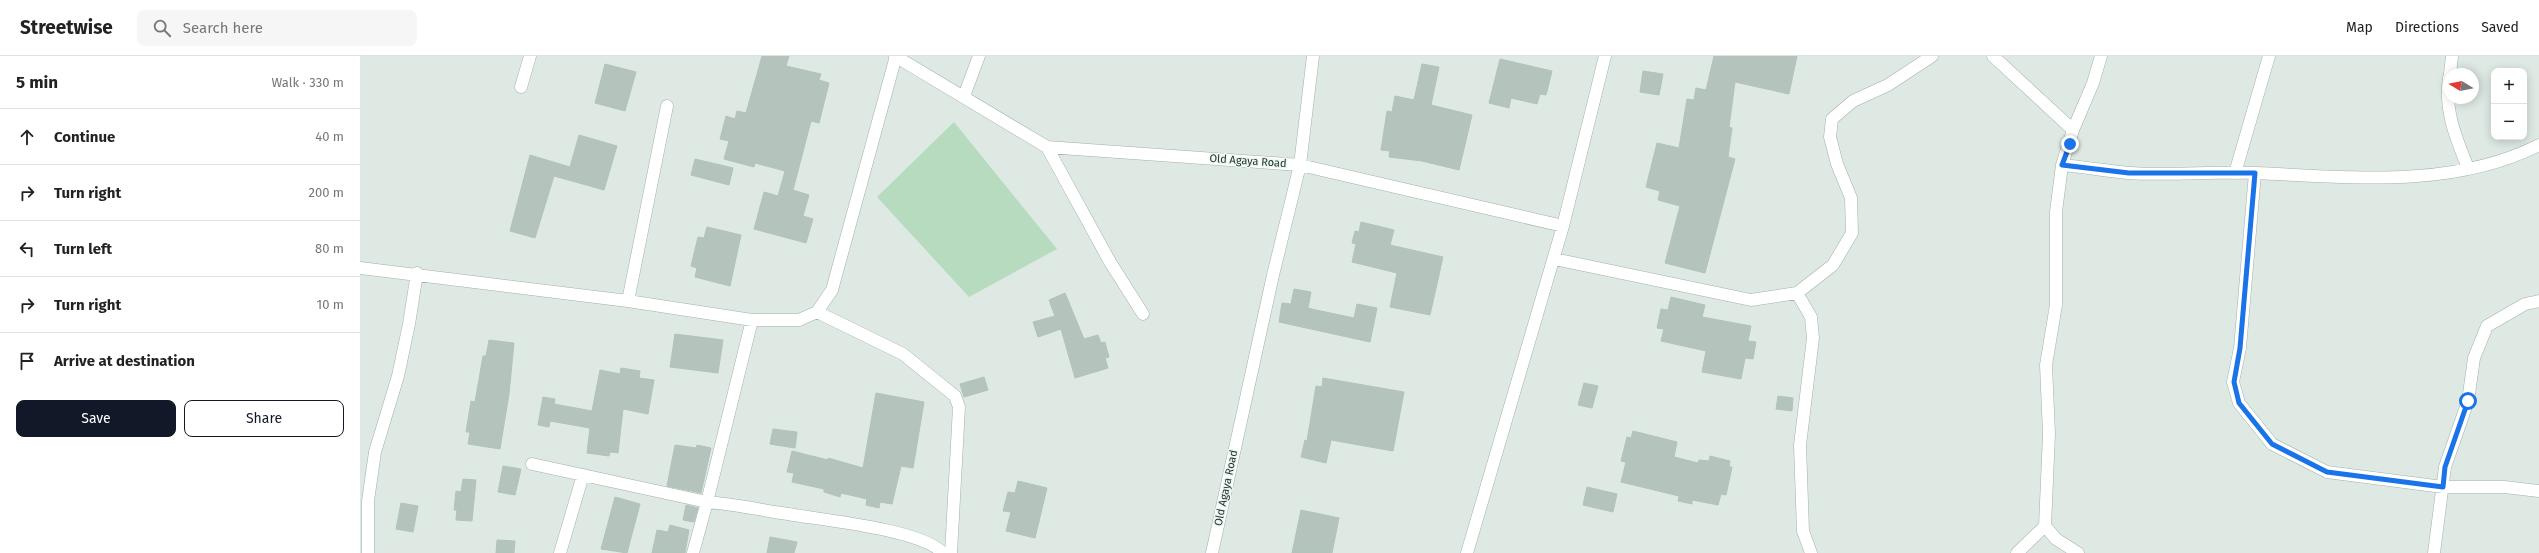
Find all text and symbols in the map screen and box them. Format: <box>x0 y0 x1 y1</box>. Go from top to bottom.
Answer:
search box <box>137 10 417 46</box>
text: Streetwise <box>20 16 113 39</box>
icon: search <box>151 17 173 39</box>
text: Search here <box>183 19 263 37</box>
text: Map <box>2346 19 2373 36</box>
text: Directions <box>2395 19 2459 36</box>
text: Saved <box>2481 19 2519 36</box>
north arrow <box>2443 68 2479 104</box>
map controls <box>2491 68 2527 140</box>
button: + <box>2491 68 2527 104</box>
text: 5 min <box>16 72 58 93</box>
text: Walk · 330 m <box>271 75 344 90</box>
button: − <box>2491 104 2527 140</box>
icon: ahead <box>16 126 38 148</box>
text: Continue <box>54 128 115 146</box>
text: 40 m <box>315 129 344 144</box>
route end <box>2061 135 2079 153</box>
street label: Old Agaya Road <box>1209 152 1287 170</box>
icon: right <box>16 182 38 204</box>
text: Turn right <box>54 184 121 202</box>
text: 200 m <box>308 185 344 200</box>
icon: left <box>16 238 38 260</box>
text: Turn left <box>54 240 112 258</box>
text: 80 m <box>315 241 344 256</box>
icon: right <box>16 294 38 316</box>
text: Turn right <box>54 296 121 314</box>
text: 10 m <box>317 297 344 312</box>
icon: arrive <box>16 350 38 372</box>
text: Arrive at destination <box>54 352 195 370</box>
route start <box>2459 392 2477 410</box>
button: Save <box>16 400 176 437</box>
button: Share <box>184 400 344 437</box>
street label: Old Agaya Road <box>1212 449 1240 527</box>

